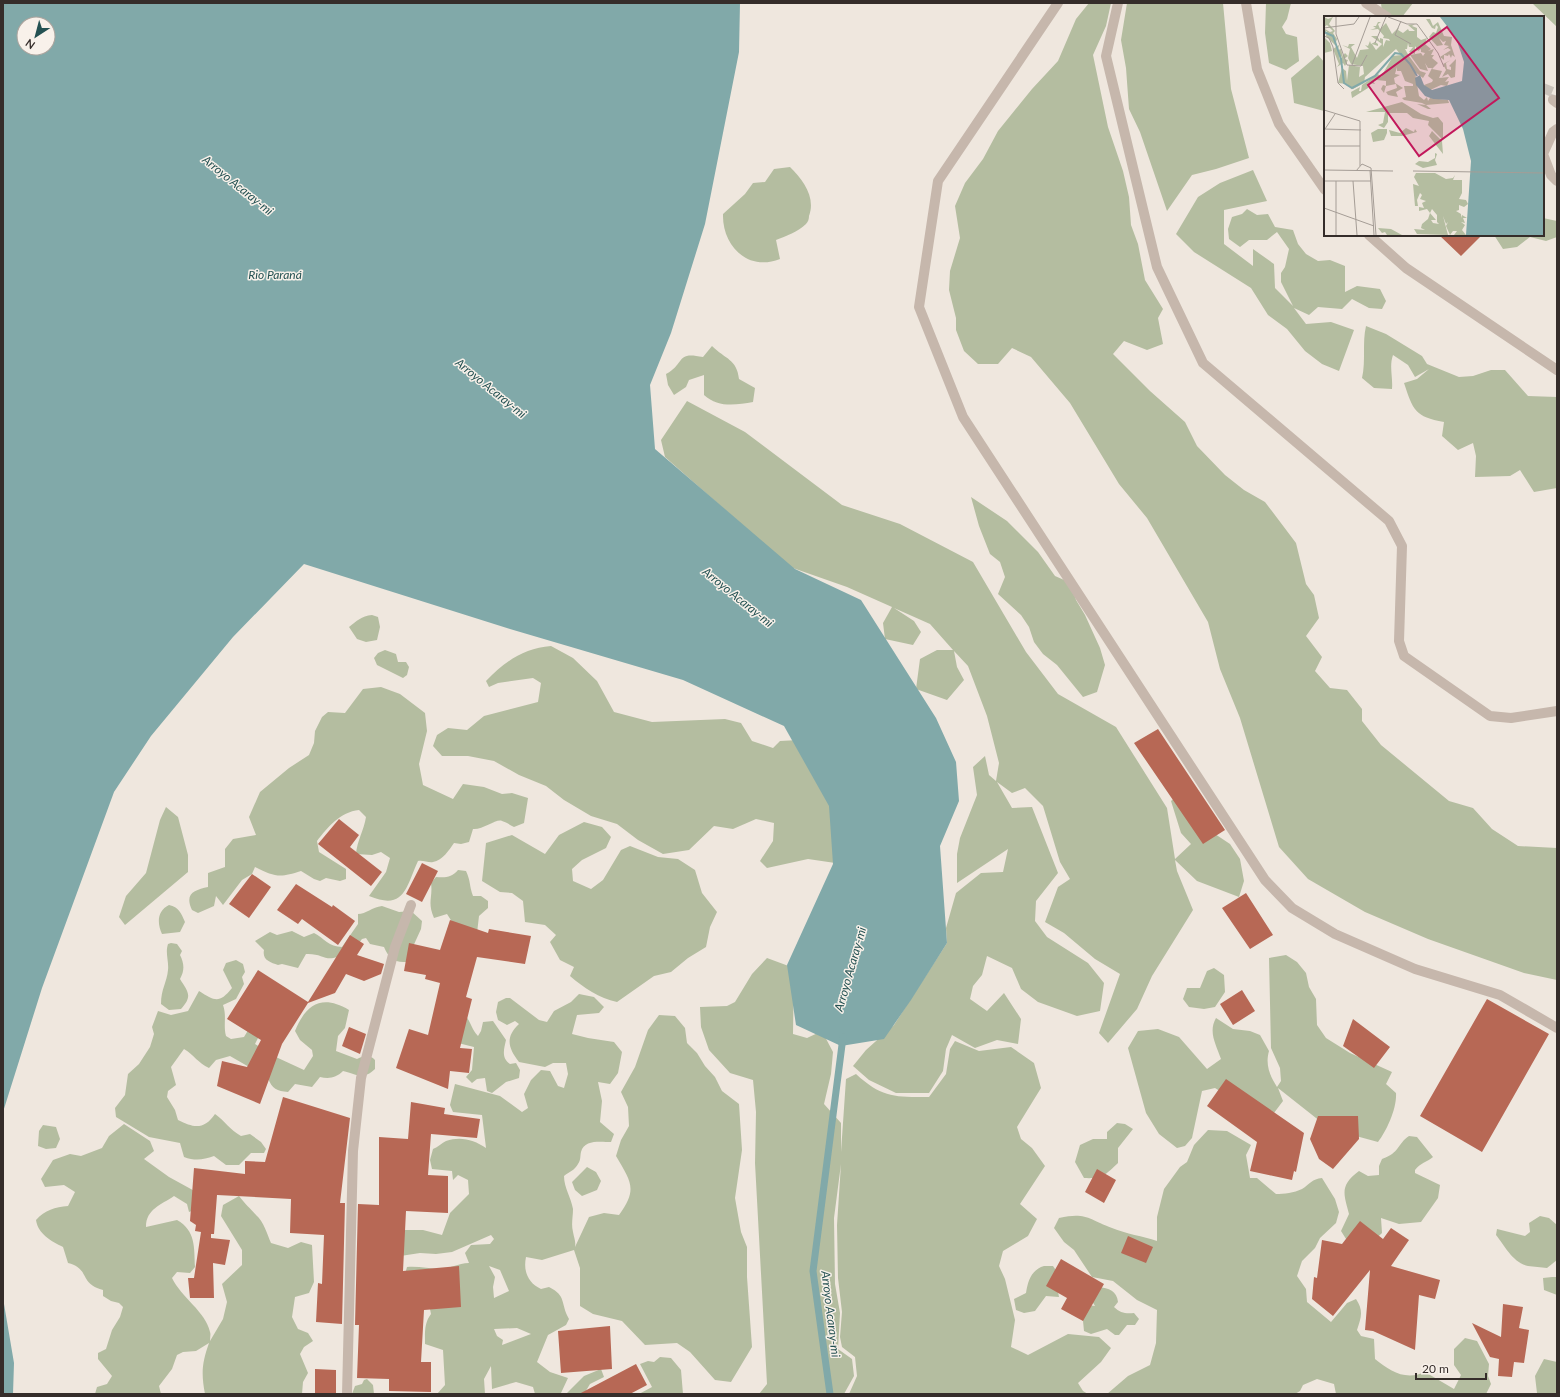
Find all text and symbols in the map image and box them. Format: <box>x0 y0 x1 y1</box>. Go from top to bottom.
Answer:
north arrow <box>16 16 56 56</box>
inset map <box>1324 16 1544 236</box>
text: N <box>23 37 37 52</box>
water label: Arroyo Acaray-mi <box>199 151 277 218</box>
water label: Rio Paraná <box>248 267 303 282</box>
water label: Arroyo Acaray-mi <box>452 354 530 421</box>
water label: Arroyo Acaray-mi <box>699 563 777 630</box>
water label: Arroyo Acaray-mi <box>831 925 869 1014</box>
water label: Arroyo Acaray-mi <box>818 1269 844 1358</box>
scale bar <box>1416 1355 1486 1381</box>
text: 20 m <box>1422 1361 1449 1376</box>

